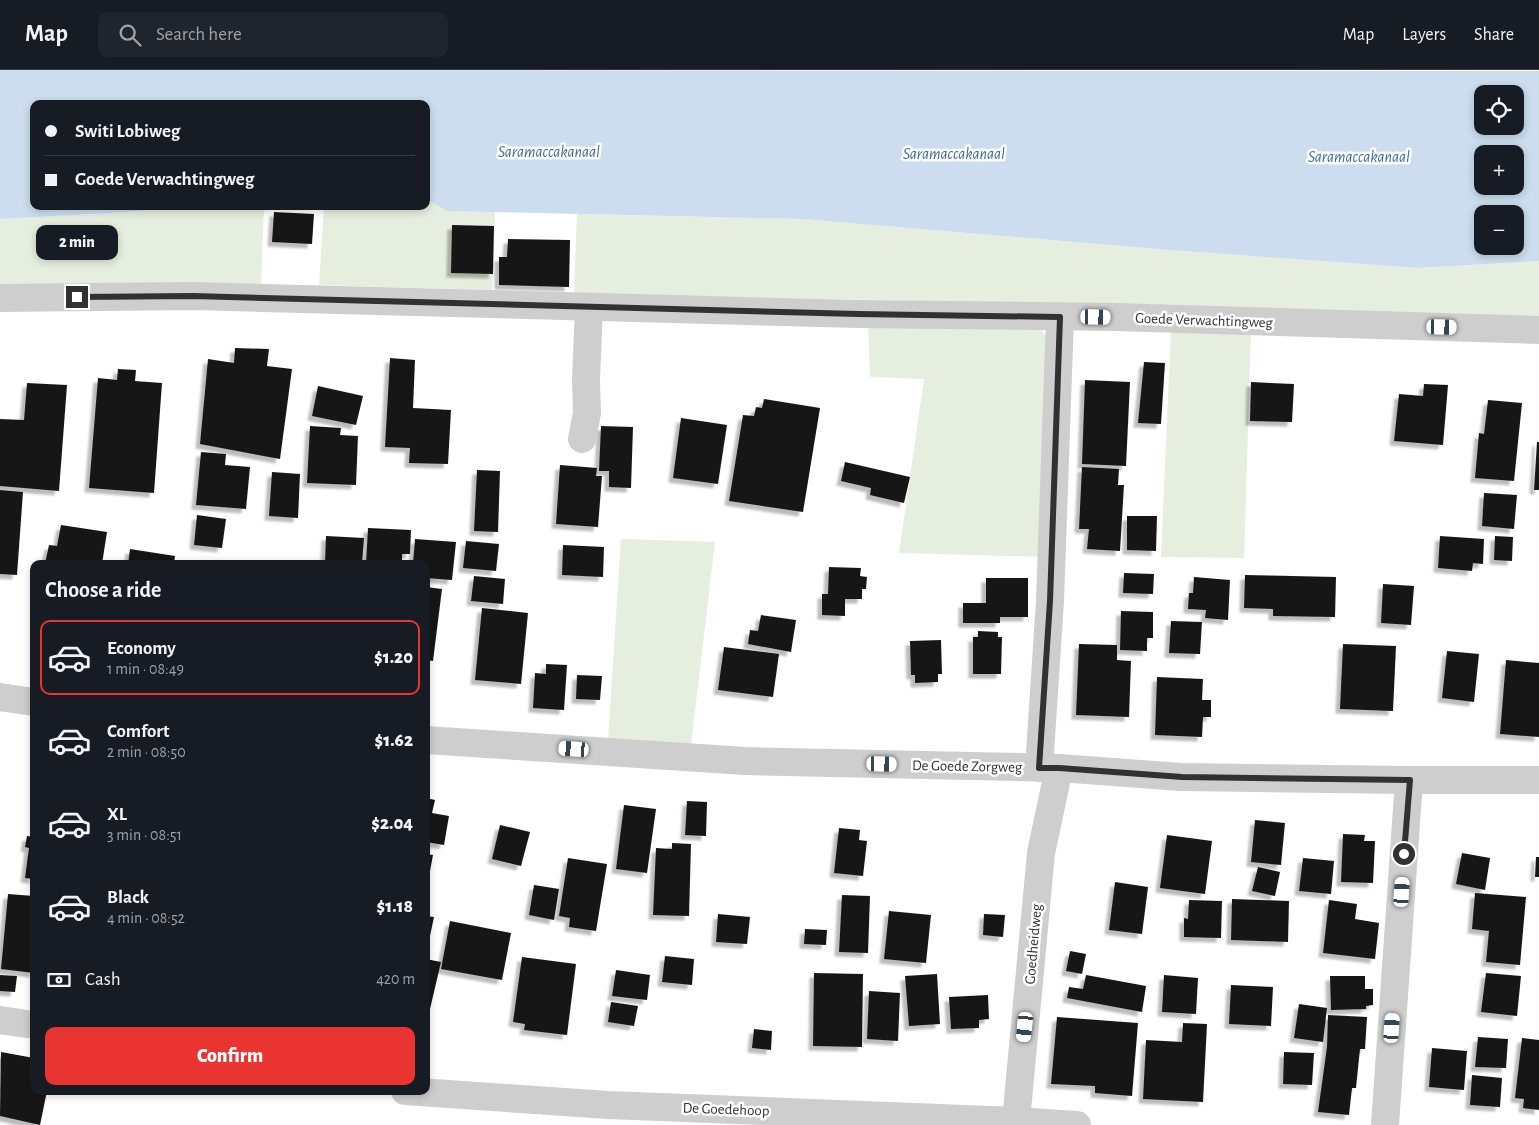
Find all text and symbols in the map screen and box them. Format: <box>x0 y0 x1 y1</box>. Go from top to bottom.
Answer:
search box <box>98 12 448 57</box>
icon: search <box>116 21 144 49</box>
text: Map <box>25 22 68 46</box>
text: Search here <box>156 25 242 44</box>
text: Map <box>1343 26 1374 44</box>
text: Layers <box>1402 26 1446 44</box>
text: Share <box>1474 26 1514 44</box>
map controls <box>1474 85 1524 255</box>
button: locate <box>1474 85 1524 135</box>
text: Switi Lobiweg <box>75 122 180 141</box>
water label: Saramaccakanaal <box>498 144 600 160</box>
button: + <box>1474 145 1524 195</box>
water label: Saramaccakanaal <box>903 146 1005 162</box>
water label: Saramaccakanaal <box>1308 149 1410 165</box>
text: Goede Verwachtingweg <box>75 170 254 189</box>
button: − <box>1474 205 1524 255</box>
callout: 2 min <box>36 224 118 260</box>
text: 2 min <box>59 234 95 250</box>
route end <box>66 286 88 308</box>
car <box>1080 309 1111 325</box>
street label: Goede Verwachtingweg <box>1135 311 1274 330</box>
car <box>1426 319 1457 335</box>
text: Choose a ride <box>45 579 161 601</box>
icon: car <box>47 635 92 680</box>
text: Economy <box>107 639 176 658</box>
text: $1.20 <box>374 648 413 667</box>
text: 1 min · 08:49 <box>107 661 184 677</box>
icon: car <box>47 718 92 763</box>
text: Comfort <box>107 722 169 741</box>
text: $1.62 <box>375 731 413 750</box>
car <box>558 740 589 758</box>
text: 2 min · 08:50 <box>107 744 186 760</box>
car <box>866 756 897 772</box>
street label: De Goede Zorgweg <box>912 758 1023 775</box>
icon: car <box>47 801 92 846</box>
text: XL <box>107 805 127 824</box>
text: $2.04 <box>371 814 413 833</box>
text: 3 min · 08:51 <box>107 827 182 843</box>
route start <box>1393 843 1415 865</box>
car <box>1393 877 1410 907</box>
icon: car <box>47 884 92 929</box>
text: Black <box>107 888 149 907</box>
text: $1.18 <box>376 897 413 916</box>
street label: Goedheidweg <box>1023 902 1045 985</box>
text: 4 min · 08:52 <box>107 910 185 926</box>
icon: cash <box>45 966 73 994</box>
text: Cash <box>85 970 121 989</box>
text: 420 m <box>376 971 415 987</box>
car <box>1015 1011 1034 1043</box>
car <box>1383 1013 1400 1043</box>
button: Confirm <box>45 1027 415 1085</box>
street label: De Goedehoop <box>682 1100 770 1119</box>

